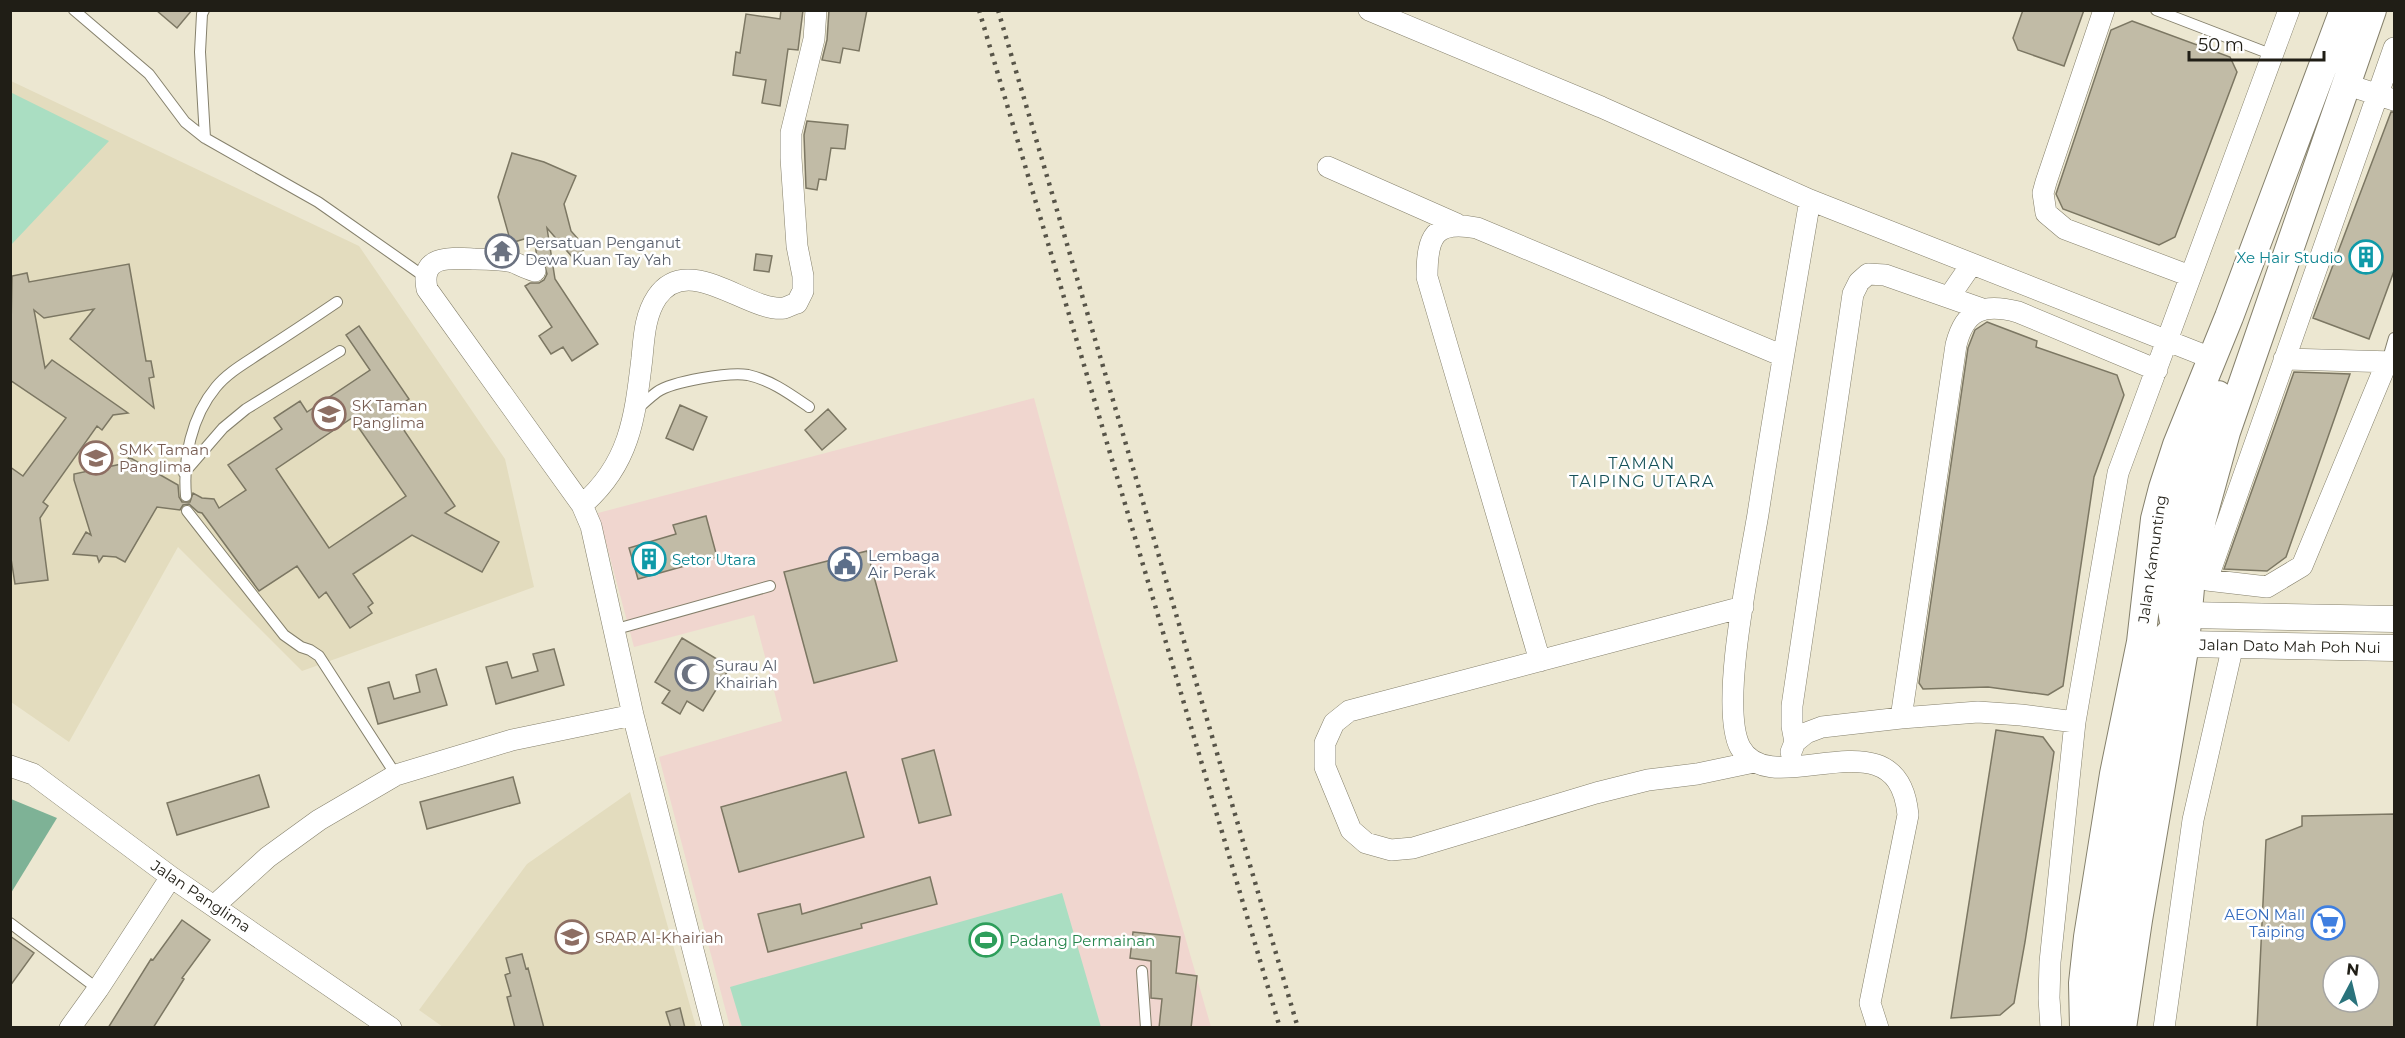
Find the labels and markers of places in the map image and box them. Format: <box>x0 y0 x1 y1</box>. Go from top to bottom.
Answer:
temple icon: Persatuan Penganut Dewa Kuan Tay Yah <box>484 233 520 269</box>
place label: Persatuan Penganut Dewa Kuan Tay Yah <box>525 233 681 269</box>
building icon: Xe Hair Studio <box>2348 239 2384 275</box>
place label: Xe Hair Studio <box>2237 248 2343 267</box>
school or university icon: SK Taman Panglima <box>311 396 347 432</box>
place label: SK Taman Panglima <box>352 396 428 432</box>
school or university icon: SMK Taman Panglima <box>78 440 114 476</box>
place label: SMK Taman Panglima <box>119 440 209 476</box>
building icon: Setor Utara <box>631 541 667 577</box>
public building icon: Lembaga Air Perak <box>827 546 863 582</box>
place label: Lembaga Air Perak <box>868 546 940 582</box>
place label: Setor Utara <box>672 550 756 569</box>
mosque icon: Surau Al Khairiah <box>674 656 710 692</box>
place label: Surau Al Khairiah <box>715 656 778 692</box>
place label: AEON Mall Taiping <box>2224 905 2305 941</box>
supermarket icon: AEON Mall Taiping <box>2310 905 2346 941</box>
school or university icon: SRAR Al-Khairiah <box>554 919 590 955</box>
sports icon: Padang Permainan <box>968 922 1004 958</box>
place label: SRAR Al-Khairiah <box>595 928 724 947</box>
place label: Padang Permainan <box>1009 931 1155 950</box>

